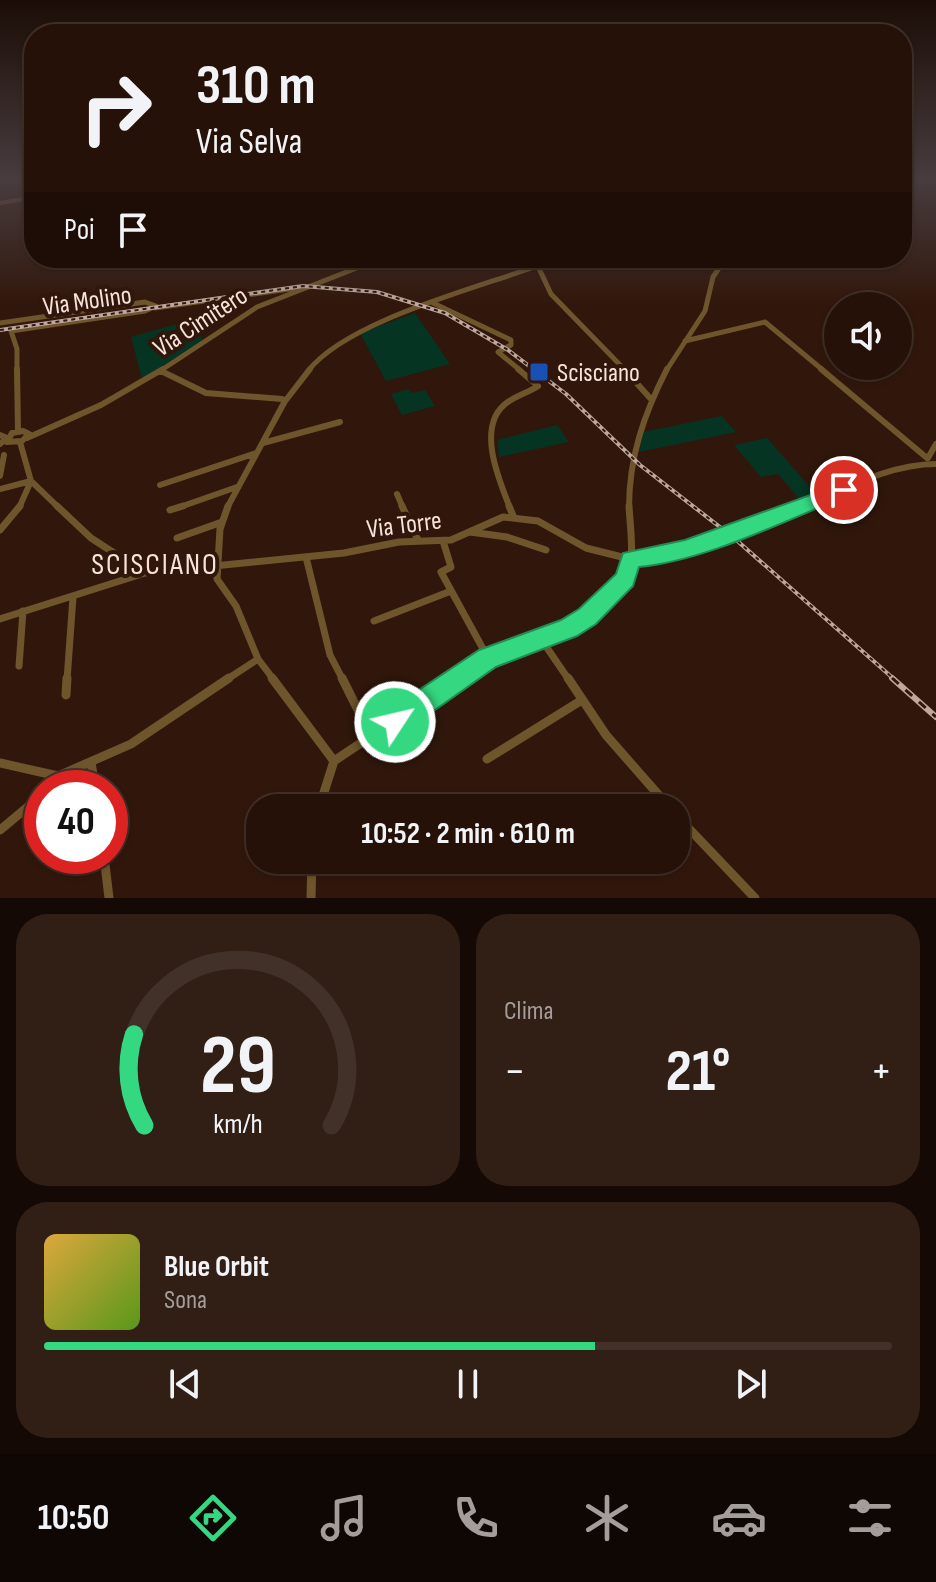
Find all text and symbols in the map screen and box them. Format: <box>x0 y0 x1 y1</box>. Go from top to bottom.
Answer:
text: 310 m <box>196 53 316 120</box>
icon: right <box>64 56 168 160</box>
text: Via Selva <box>196 121 302 164</box>
icon: arrive <box>111 208 155 252</box>
text: Poi <box>64 212 95 248</box>
street label: Via Molino <box>41 280 133 323</box>
street label: Via Cimitero <box>148 280 254 364</box>
map controls <box>824 292 912 380</box>
button: sound <box>824 292 912 380</box>
place label: Scisciano <box>557 358 640 389</box>
marker: Scisciano <box>528 361 550 383</box>
pin <box>810 456 878 524</box>
icon: arrive <box>822 468 866 512</box>
street label: Via Torre <box>365 506 443 545</box>
district label: SCISCIANO <box>91 547 219 583</box>
position arrow <box>353 680 437 764</box>
speed limit sign: 40 <box>24 770 128 874</box>
text: 10:52 · 2 min · 610 m <box>361 816 575 852</box>
text: Clima <box>504 996 554 1027</box>
text: 29 <box>200 1017 276 1117</box>
text: 21° <box>665 1036 731 1108</box>
text: − <box>504 1045 526 1098</box>
text: + <box>870 1045 892 1098</box>
text: km/h <box>213 1107 263 1142</box>
text: Blue Orbit <box>164 1249 269 1285</box>
text: Sona <box>164 1285 207 1316</box>
icon: previous <box>163 1362 207 1406</box>
icon: pause <box>446 1362 490 1406</box>
icon: next <box>729 1362 773 1406</box>
icon: directions <box>185 1490 241 1546</box>
icon: music <box>316 1490 372 1546</box>
icon: phone <box>448 1490 504 1546</box>
icon: climate <box>579 1490 635 1546</box>
icon: car <box>711 1490 767 1546</box>
icon: filters <box>842 1490 898 1546</box>
text: 10:50 <box>38 1497 110 1540</box>

